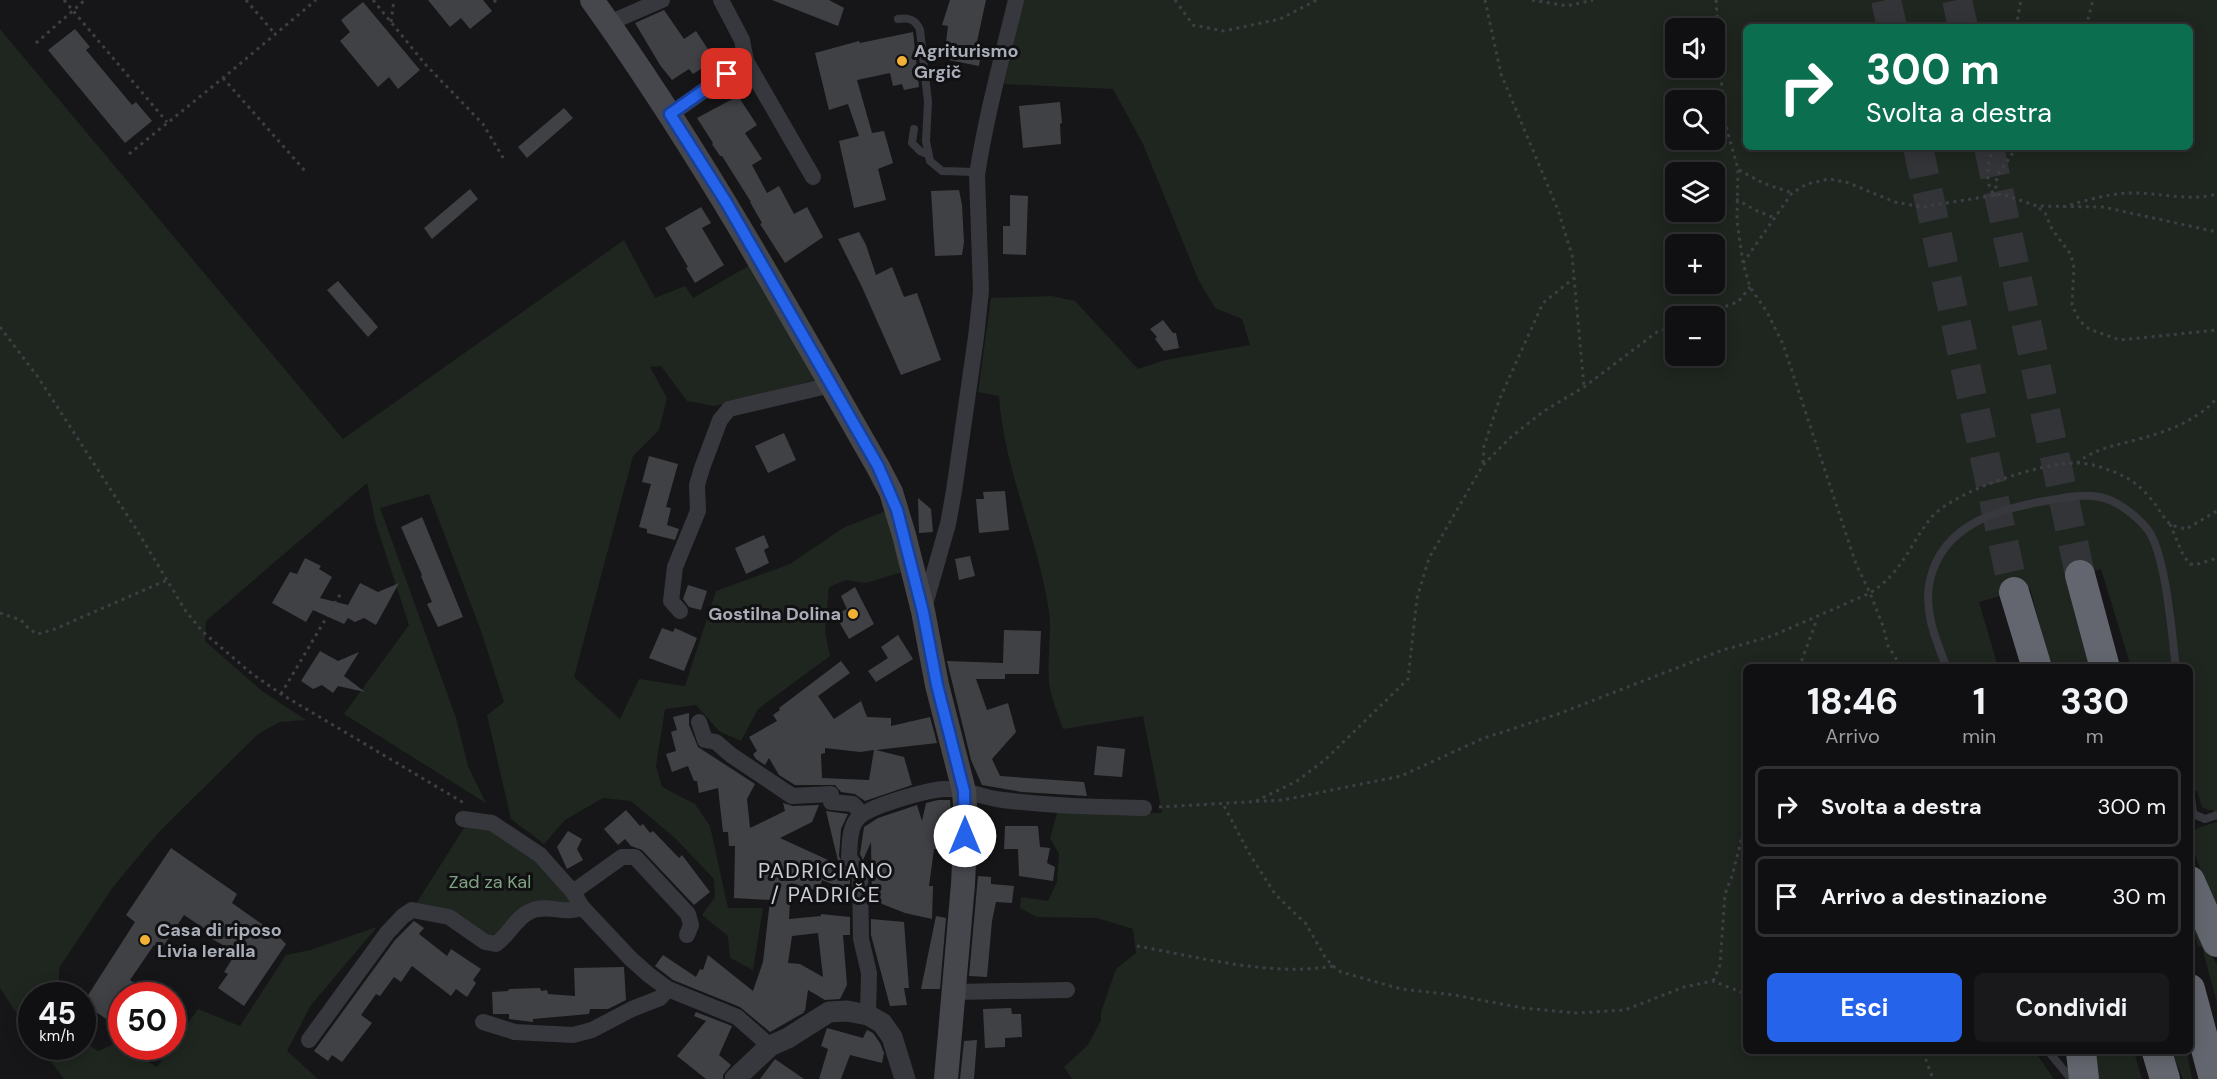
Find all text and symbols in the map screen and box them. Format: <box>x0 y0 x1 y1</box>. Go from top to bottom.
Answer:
map controls <box>1665 18 1725 366</box>
button: sound <box>1665 18 1725 78</box>
place label: Agriturismo Grgič <box>914 39 1018 84</box>
text: 300 m <box>1866 42 2000 97</box>
pin <box>701 48 752 99</box>
icon: right <box>1767 48 1845 126</box>
marker: Agriturismo Grgič <box>895 54 909 68</box>
icon: arrive <box>710 57 743 90</box>
button: search <box>1665 90 1725 150</box>
text: Svolta a destra <box>1866 95 2052 130</box>
button: layers <box>1665 162 1725 222</box>
button: + <box>1665 234 1725 294</box>
button: − <box>1665 306 1725 366</box>
place label: Gostilna Dolina <box>708 602 841 626</box>
marker: Gostilna Dolina <box>846 607 860 621</box>
text: 18:46 <box>1807 678 1898 725</box>
text: 1 <box>1973 678 1986 725</box>
text: 330 <box>2060 678 2129 725</box>
text: Arrivo <box>1825 723 1880 749</box>
text: min <box>1962 723 1996 749</box>
text: m <box>2086 723 2104 749</box>
icon: right <box>1770 790 1803 823</box>
text: Svolta a destra <box>1821 792 1982 821</box>
text: 300 m <box>2097 792 2166 821</box>
position arrow <box>933 804 997 868</box>
district label: PADRICIANO / PADRIČE <box>758 857 894 909</box>
park label: Zad za Kal <box>449 870 531 894</box>
icon: arrive <box>1770 880 1803 913</box>
text: Arrivo a destinazione <box>1821 882 2047 911</box>
text: 30 m <box>2112 882 2166 911</box>
place label: Casa di riposo Livia Ieralla <box>157 918 282 963</box>
marker: Casa di riposo Livia Ieralla <box>138 933 152 947</box>
button: Esci <box>1767 973 1962 1042</box>
button: Condividi <box>1974 973 2169 1042</box>
speed limit sign: 50 <box>108 982 186 1060</box>
text: 45 <box>38 994 76 1033</box>
text: km/h <box>39 1026 75 1046</box>

